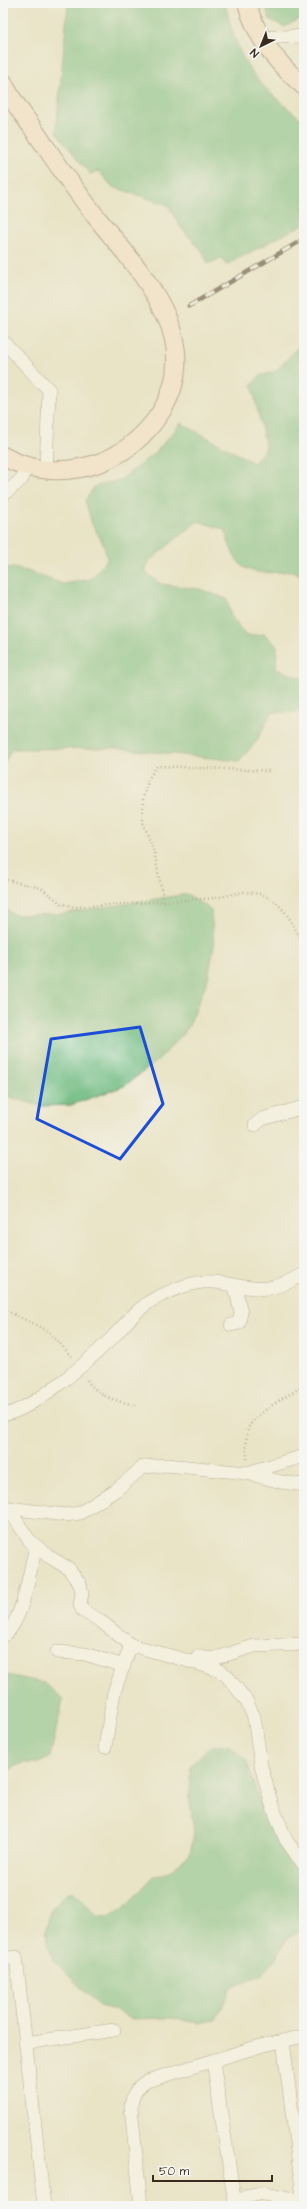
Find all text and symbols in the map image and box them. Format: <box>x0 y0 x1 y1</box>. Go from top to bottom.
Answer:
north arrow <box>241 26 281 66</box>
text: N <box>247 45 262 61</box>
scale bar <box>153 2157 272 2183</box>
text: 50 m <box>159 2163 190 2180</box>

